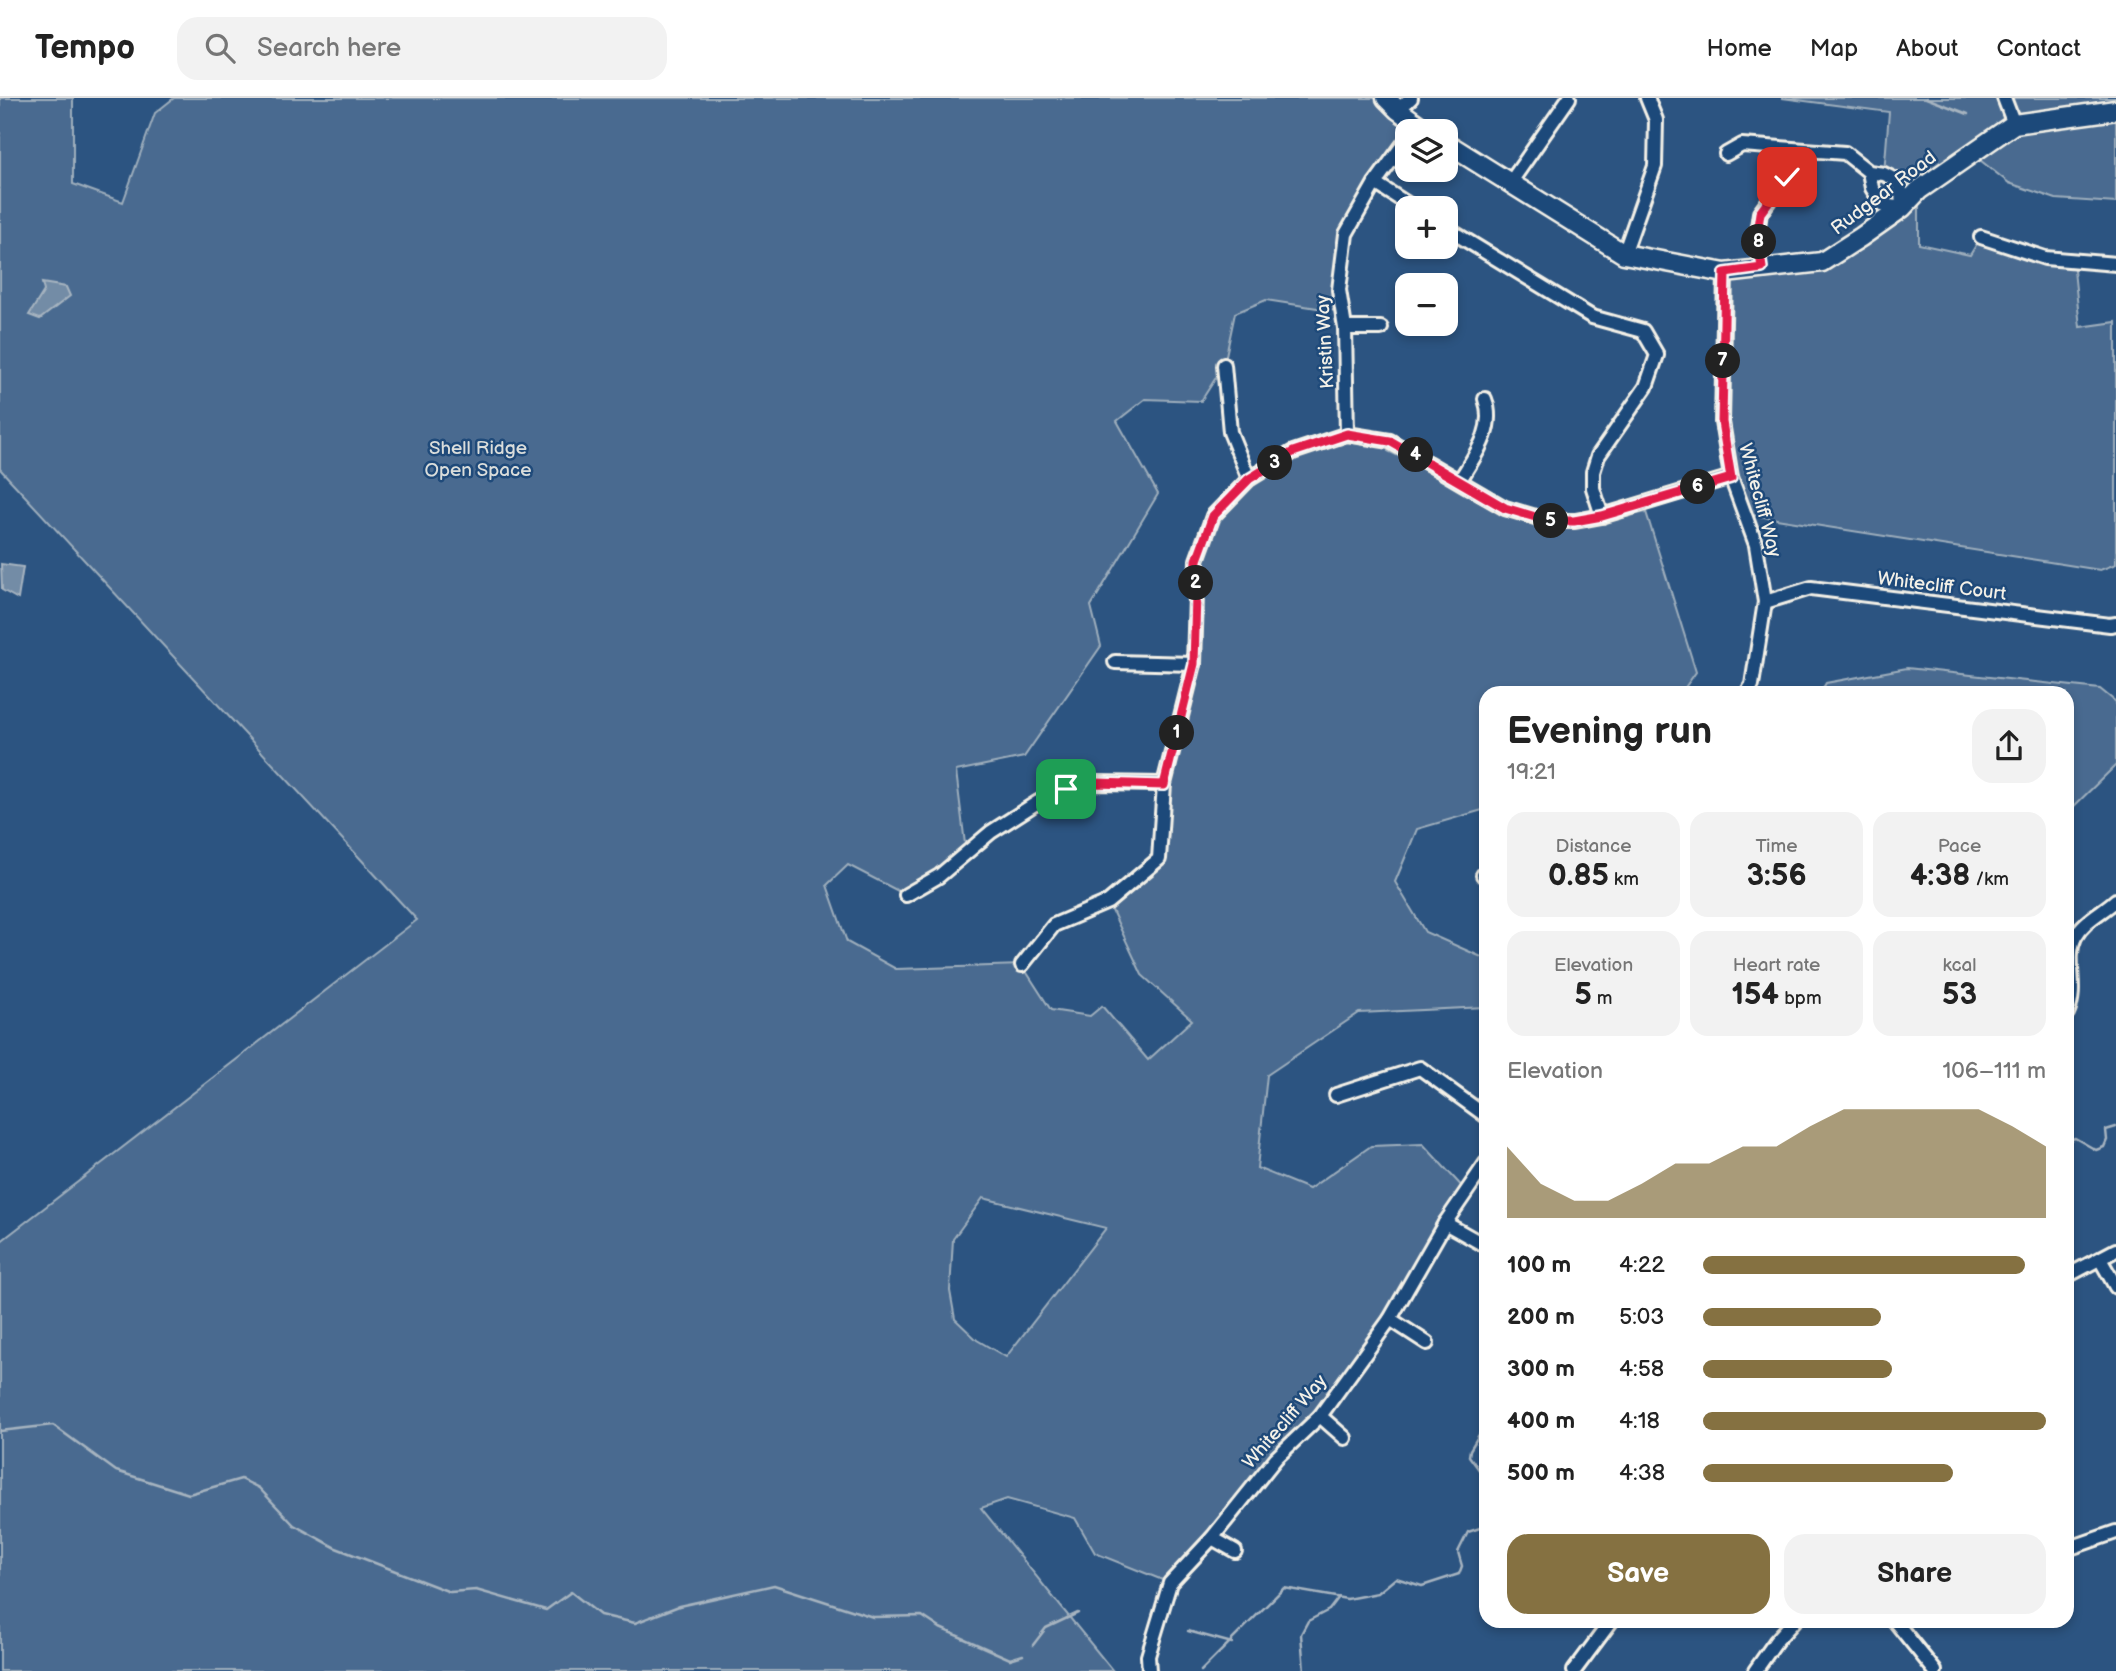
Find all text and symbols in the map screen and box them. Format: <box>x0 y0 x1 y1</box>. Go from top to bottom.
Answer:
search box <box>177 17 667 80</box>
text: Tempo <box>35 28 135 68</box>
icon: search <box>201 29 239 67</box>
text: Search here <box>257 33 401 64</box>
text: Home <box>1707 34 1772 63</box>
text: Map <box>1810 34 1858 63</box>
text: About <box>1896 34 1958 63</box>
text: Contact <box>1996 34 2081 63</box>
map controls <box>1395 119 1458 336</box>
button: layers <box>1395 119 1458 182</box>
street label: Rudgear Road <box>1827 146 1941 240</box>
pin <box>1757 147 1817 207</box>
icon: check <box>1768 158 1806 196</box>
button: + <box>1395 196 1458 259</box>
pin: 8 <box>1742 225 1776 260</box>
text: 8 <box>1753 230 1764 253</box>
button: − <box>1395 273 1458 336</box>
street label: Kristin Way <box>1312 294 1339 389</box>
pin: 7 <box>1706 344 1740 378</box>
text: 7 <box>1717 349 1728 372</box>
park label: Shell Ridge Open Space <box>425 437 531 482</box>
pin: 4 <box>1398 438 1434 472</box>
street label: Whitecliff Way <box>1733 441 1786 560</box>
text: 4 <box>1410 443 1421 466</box>
pin: 3 <box>1258 446 1292 480</box>
text: 3 <box>1269 451 1280 474</box>
pin: 6 <box>1680 470 1716 504</box>
text: 6 <box>1692 475 1703 498</box>
pin: 5 <box>1534 504 1568 538</box>
text: 5 <box>1545 509 1556 532</box>
pin: 2 <box>1178 566 1214 601</box>
street label: Whitecliff Court <box>1876 567 2008 606</box>
text: 2 <box>1190 571 1201 594</box>
text: Evening run <box>1507 709 1712 754</box>
button: share <box>1972 709 2046 783</box>
pin: 1 <box>1160 716 1194 750</box>
text: 1 <box>1173 721 1181 744</box>
text: 19:21 <box>1507 758 1556 786</box>
pin <box>1036 759 1096 819</box>
icon: arrive <box>1047 770 1085 808</box>
text: Distance <box>1556 835 1631 858</box>
text: Time <box>1755 835 1798 858</box>
text: Pace <box>1938 835 1981 858</box>
text: 0.85 <box>1548 858 1609 894</box>
text: 3:56 <box>1746 858 1807 894</box>
text: 4:38 <box>1910 858 1970 894</box>
text: km <box>1609 868 1639 891</box>
text: /km <box>1970 868 2009 891</box>
text: Elevation <box>1554 954 1633 977</box>
text: Heart rate <box>1733 954 1820 977</box>
text: kcal <box>1942 954 1977 977</box>
text: 5 <box>1574 977 1592 1013</box>
text: 154 <box>1731 977 1779 1013</box>
text: 53 <box>1942 977 1977 1013</box>
text: m <box>1592 987 1613 1010</box>
text: bpm <box>1779 987 1822 1010</box>
text: Elevation <box>1507 1057 1603 1085</box>
text: 106–111 m <box>1942 1057 2046 1085</box>
text: 100 m <box>1507 1251 1571 1279</box>
text: 4:22 <box>1619 1251 1665 1279</box>
text: 200 m <box>1507 1303 1575 1331</box>
text: 5:03 <box>1619 1303 1665 1331</box>
text: 300 m <box>1507 1355 1575 1383</box>
text: 4:58 <box>1619 1355 1664 1383</box>
street label: Whitecliff Way <box>1238 1370 1333 1474</box>
text: 400 m <box>1507 1407 1575 1435</box>
text: 4:18 <box>1619 1407 1660 1435</box>
text: 500 m <box>1507 1459 1575 1487</box>
text: 4:38 <box>1619 1459 1665 1487</box>
button: Save <box>1507 1534 1770 1614</box>
button: Share <box>1784 1534 2046 1614</box>

